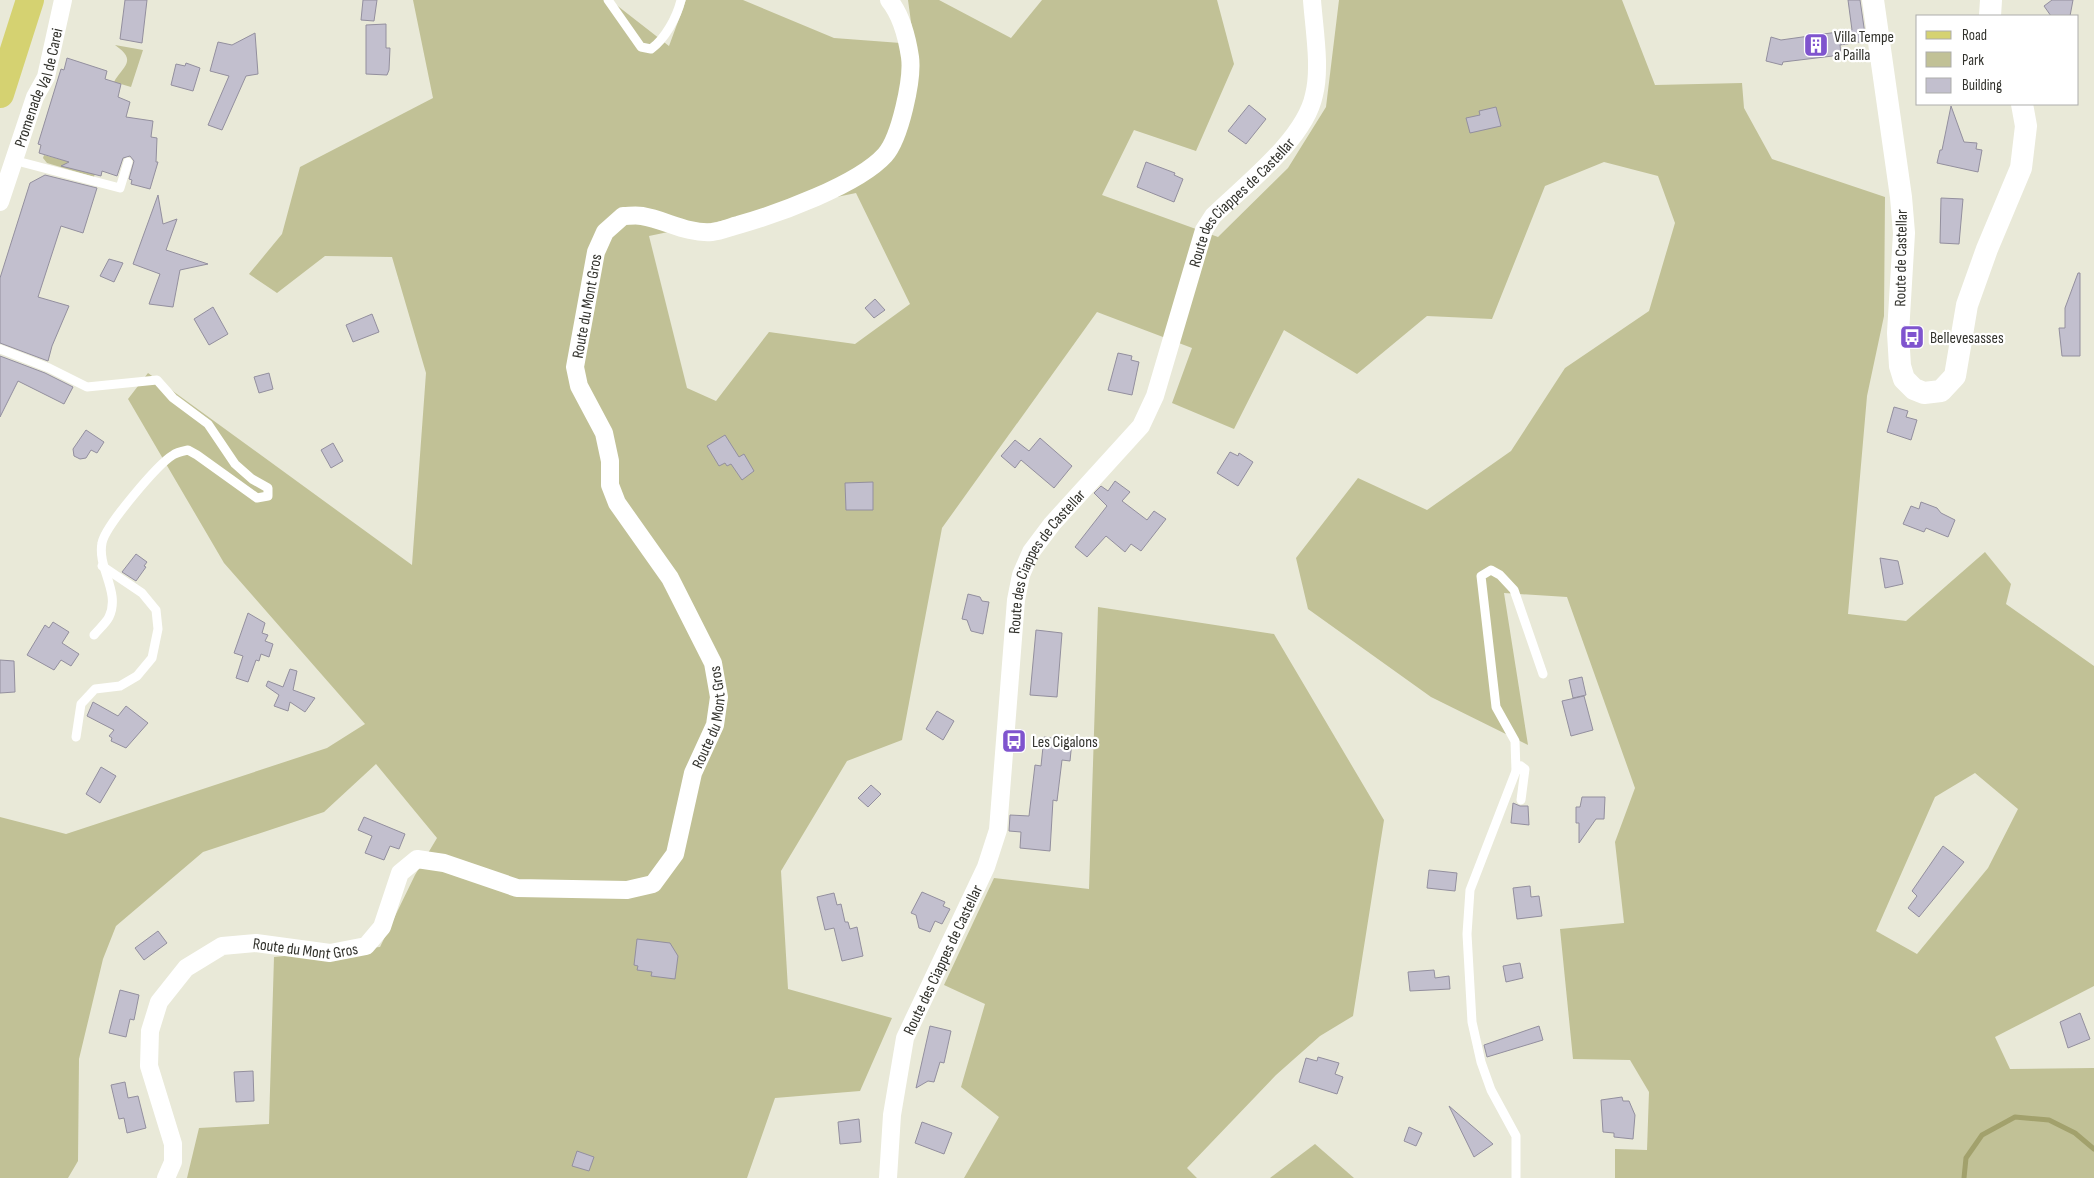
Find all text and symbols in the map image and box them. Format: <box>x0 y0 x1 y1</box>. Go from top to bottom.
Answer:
legend <box>1916 15 2079 105</box>
text: Road <box>1962 26 1987 45</box>
street label: Promenade Val de Carei <box>11 27 67 150</box>
place label: Villa Tempe a Pailla <box>1834 28 1894 65</box>
building icon: Villa Tempe a Pailla <box>1803 32 1829 58</box>
text: Park <box>1962 51 1984 70</box>
text: Building <box>1962 76 2002 95</box>
street label: Route des Ciappes de Castellar <box>1186 134 1299 270</box>
street label: Route de Castellar <box>1891 209 1912 307</box>
street label: Route du Mont Gros <box>569 252 606 360</box>
bus stop icon: Bellevesasses <box>1899 324 1925 350</box>
place label: Bellevesasses <box>1930 329 2004 348</box>
street label: Route des Ciappes de Castellar <box>1005 486 1090 635</box>
street label: Route du Mont Gros <box>688 664 730 772</box>
bus stop icon: Les Cigalons <box>1001 728 1027 754</box>
place label: Les Cigalons <box>1032 733 1098 752</box>
street label: Route des Ciappes de Castellar <box>900 882 987 1038</box>
street label: Route du Mont Gros <box>252 935 360 964</box>

